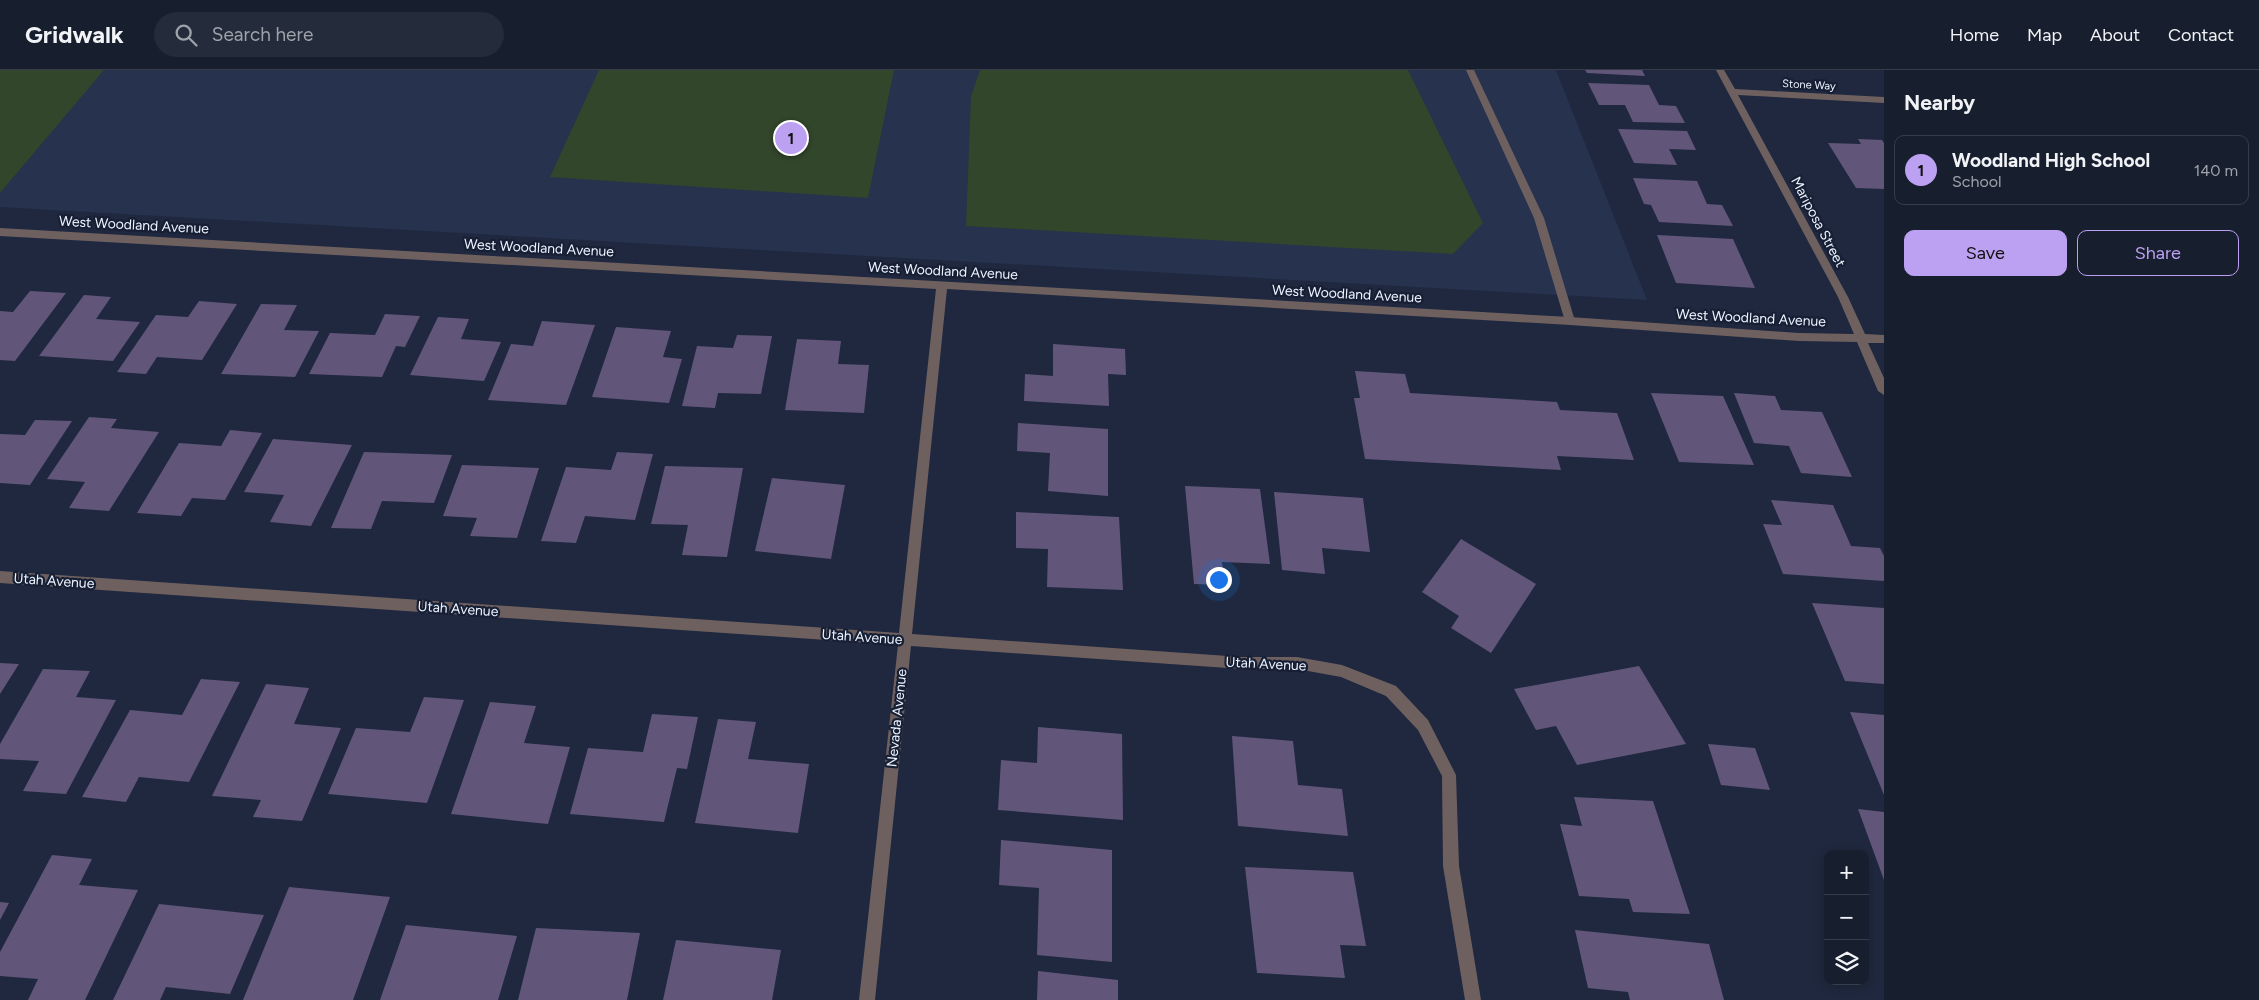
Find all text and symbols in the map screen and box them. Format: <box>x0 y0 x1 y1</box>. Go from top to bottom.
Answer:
search box <box>154 12 504 57</box>
text: Gridwalk <box>25 20 124 49</box>
icon: search <box>172 21 200 49</box>
text: Search here <box>212 23 313 46</box>
text: Home <box>1950 24 1999 46</box>
text: Map <box>2027 24 2062 46</box>
text: About <box>2090 24 2140 46</box>
text: Contact <box>2168 24 2234 46</box>
street label: Stone Way <box>1782 77 1836 93</box>
text: Nearby <box>1904 90 1975 115</box>
pin: 1 <box>775 119 807 157</box>
text: Woodland High School <box>1952 149 2150 172</box>
text: 1 <box>1918 161 1924 180</box>
text: 140 m <box>2194 161 2238 180</box>
text: School <box>1952 172 2002 191</box>
street label: Mariposa Street <box>1787 174 1849 270</box>
street label: West Woodland Avenue <box>59 213 210 237</box>
button: Save <box>1904 230 2067 276</box>
button: Share <box>2077 230 2239 276</box>
street label: West Woodland Avenue <box>464 236 615 260</box>
street label: West Woodland Avenue <box>868 259 1019 283</box>
street label: West Woodland Avenue <box>1272 282 1423 306</box>
street label: West Woodland Avenue <box>1676 306 1827 330</box>
your location <box>1206 567 1232 593</box>
street label: Utah Avenue <box>13 570 95 592</box>
street label: Utah Avenue <box>417 598 499 620</box>
street label: Utah Avenue <box>821 626 903 648</box>
street label: Utah Avenue <box>1225 653 1307 675</box>
street label: Nevada Avenue <box>883 668 911 768</box>
map controls <box>1824 850 1869 985</box>
button: + <box>1824 850 1869 895</box>
button: − <box>1824 895 1869 940</box>
button: layers <box>1824 940 1869 985</box>

